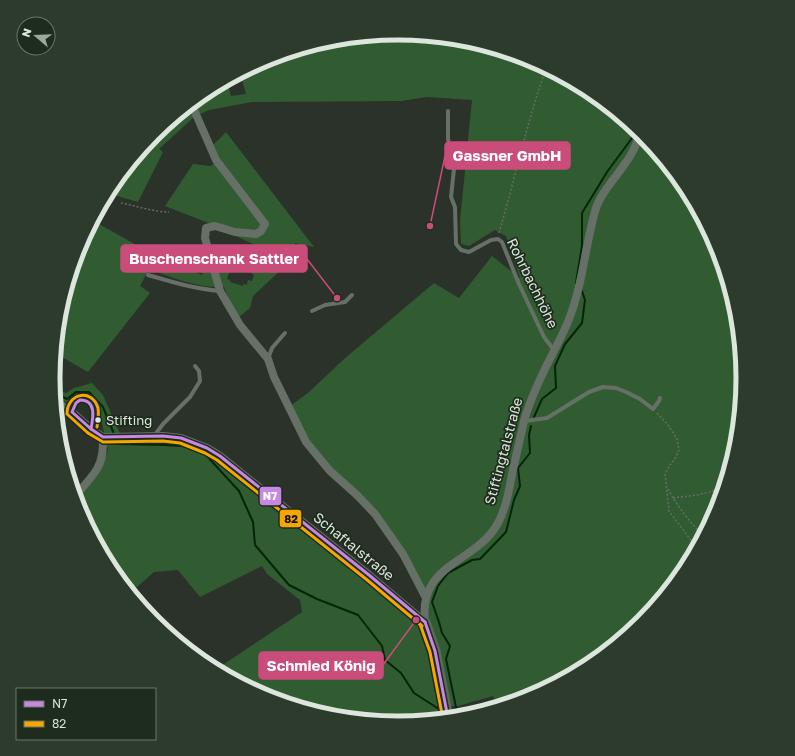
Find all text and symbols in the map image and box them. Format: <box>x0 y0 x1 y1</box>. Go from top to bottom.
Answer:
north arrow <box>16 16 56 56</box>
text: N <box>19 27 34 39</box>
callout: Gassner GmbH <box>445 142 570 169</box>
text: Gassner GmbH <box>453 146 561 164</box>
street label: Rohrbachhöhe <box>504 235 562 331</box>
callout: Buschenschank Sattler <box>121 245 307 272</box>
text: Buschenschank Sattler <box>129 249 299 267</box>
street label: Stiftingtalstraße <box>481 396 525 506</box>
place label: Stifting <box>106 412 152 428</box>
marker: Stifting <box>93 415 103 425</box>
line badge: N7 <box>259 486 282 506</box>
text: N7 <box>263 489 277 502</box>
street label: Schaftalstraße <box>310 508 398 584</box>
line badge: 82 <box>279 509 302 528</box>
text: 82 <box>284 512 298 525</box>
callout: Schmied König <box>259 652 383 679</box>
text: Schmied König <box>267 656 375 674</box>
legend <box>16 688 156 740</box>
text: N7 <box>52 696 67 711</box>
text: 82 <box>52 716 66 731</box>

